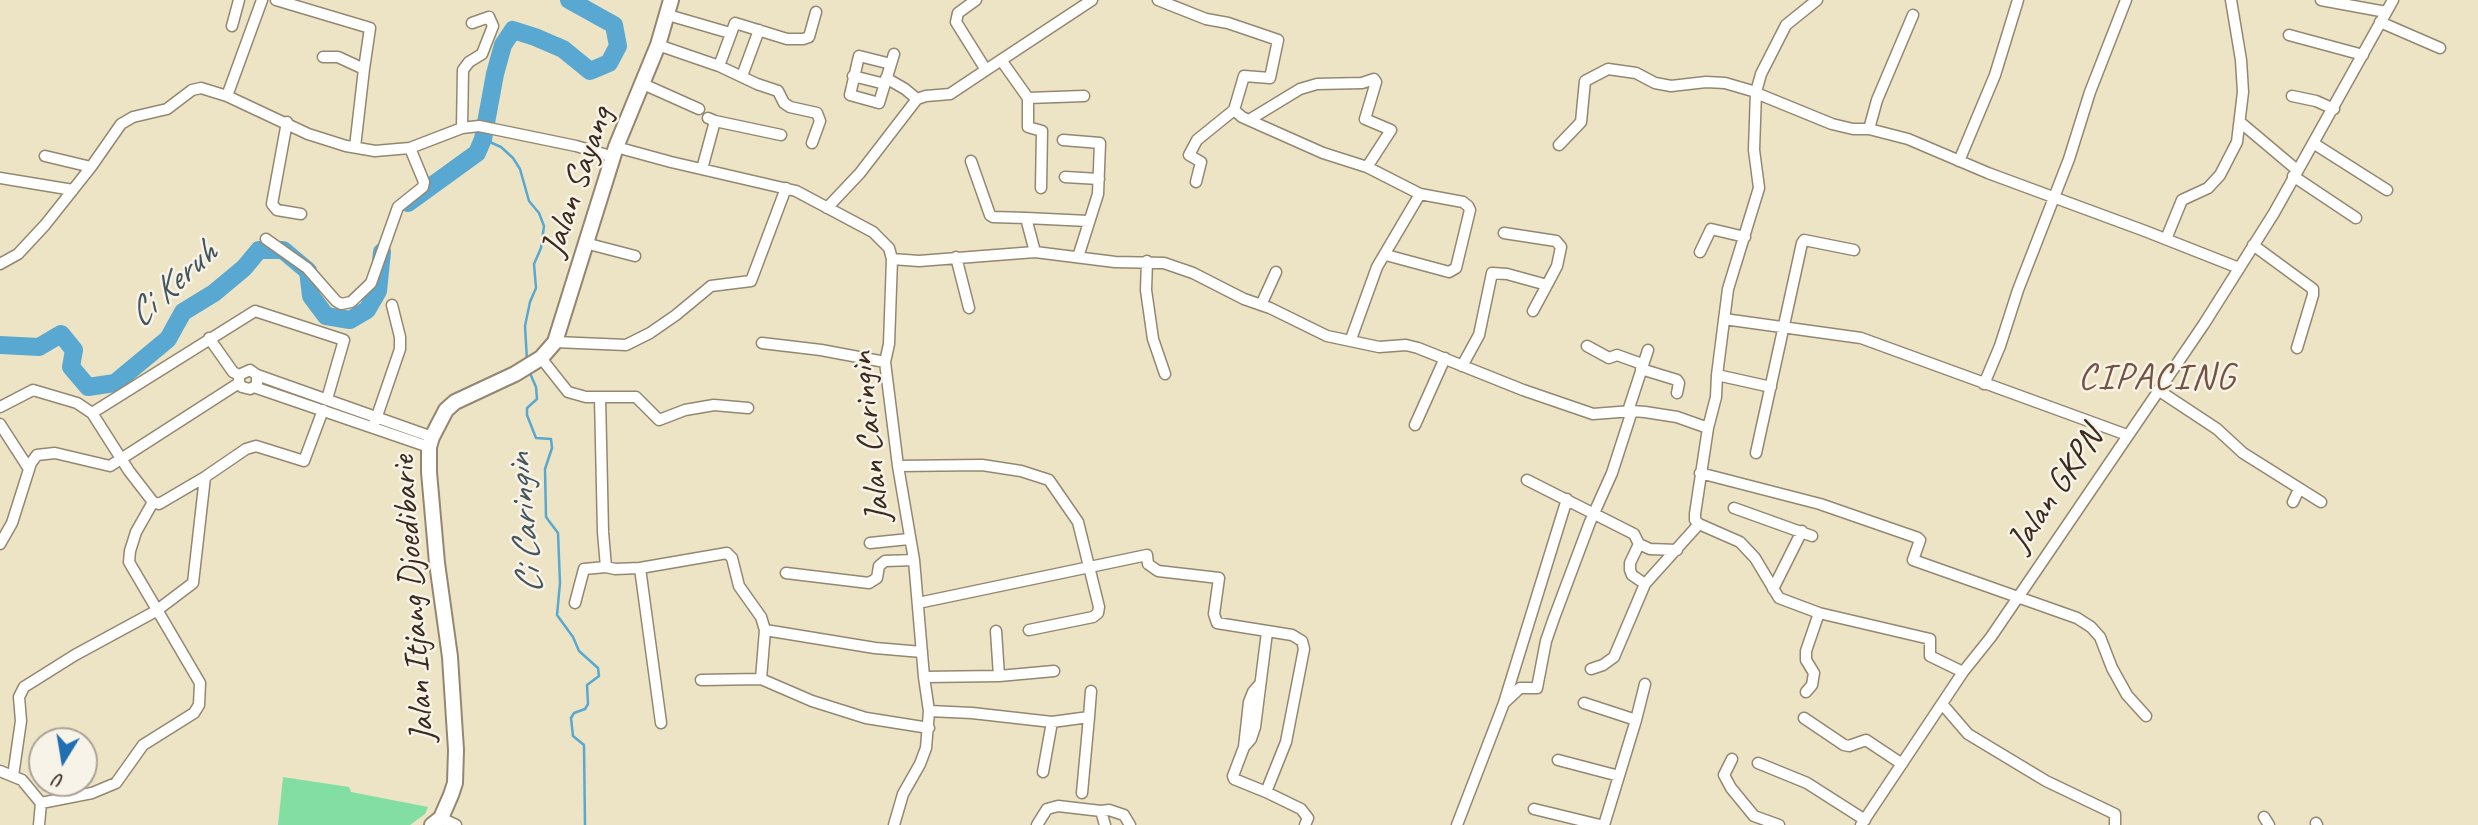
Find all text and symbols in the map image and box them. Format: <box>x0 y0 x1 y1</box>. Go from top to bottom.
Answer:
street label: Jalan Sayang <box>533 102 623 262</box>
water label: Ci Keruh <box>119 233 227 337</box>
street label: Jalan Caringin <box>841 350 901 524</box>
district label: CIPACING <box>2078 355 2236 401</box>
street label: Jalan GKPN <box>1999 420 2113 560</box>
water label: Ci Caringin <box>498 452 554 596</box>
street label: Jalan Itjang Djoedibarie <box>383 454 445 744</box>
north arrow <box>28 727 98 797</box>
text: U <box>53 768 66 793</box>

